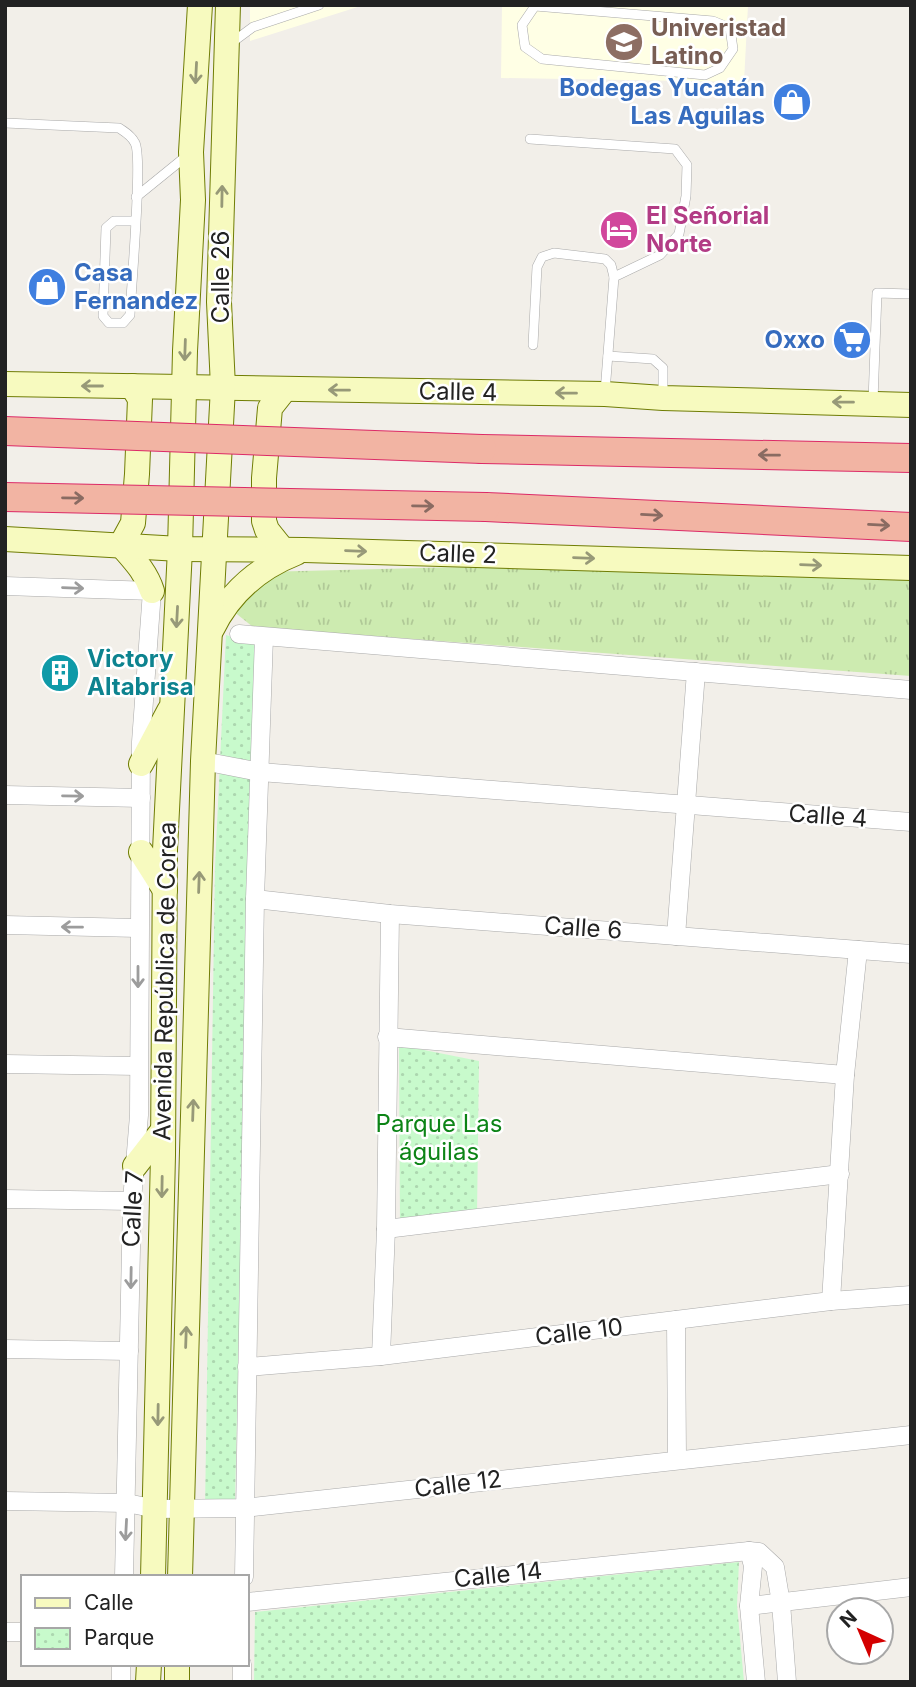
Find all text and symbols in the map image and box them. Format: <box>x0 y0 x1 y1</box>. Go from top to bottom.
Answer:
place label: Univeristad Latino <box>651 13 786 70</box>
school or university icon: Univeristad Latino <box>603 21 645 63</box>
one-way arrow <box>189 62 202 85</box>
place label: Bodegas Yucatán Las Aguilas <box>559 73 765 130</box>
shop icon: Bodegas Yucatán Las Aguilas <box>771 81 813 123</box>
one-way arrow <box>215 185 228 208</box>
place label: El Señorial Norte <box>646 201 769 258</box>
hotel icon: El Señorial Norte <box>598 209 640 251</box>
street label: Calle 26 <box>206 231 235 323</box>
place label: Casa Fernandez <box>74 258 198 315</box>
shop icon: Casa Fernandez <box>26 266 68 308</box>
supermarket icon: Oxxo <box>831 319 873 361</box>
place label: Oxxo <box>764 325 825 354</box>
one-way arrow <box>178 338 192 361</box>
street label: Calle 4 <box>418 376 498 407</box>
one-way arrow <box>81 379 104 393</box>
one-way arrow <box>328 383 351 397</box>
one-way arrow <box>555 386 578 400</box>
one-way arrow <box>831 396 854 409</box>
one-way arrow <box>758 449 781 462</box>
one-way arrow <box>62 491 85 505</box>
one-way arrow <box>412 499 435 512</box>
one-way arrow <box>640 508 663 521</box>
one-way arrow <box>868 519 891 532</box>
street label: Calle 2 <box>419 538 498 569</box>
one-way arrow <box>345 545 368 558</box>
one-way arrow <box>572 552 595 565</box>
one-way arrow <box>799 559 822 572</box>
one-way arrow <box>62 582 85 595</box>
one-way arrow <box>170 605 183 628</box>
place label: Victory Altabrisa <box>87 644 194 701</box>
building icon: Victory Altabrisa <box>39 652 81 694</box>
one-way arrow <box>61 789 84 803</box>
street label: Calle 4 <box>788 798 868 833</box>
street label: Avenida República de Corea <box>147 821 182 1141</box>
one-way arrow <box>193 871 206 894</box>
street label: Calle 6 <box>543 910 623 945</box>
one-way arrow <box>61 920 84 933</box>
one-way arrow <box>131 965 145 988</box>
one-way arrow <box>186 1098 199 1121</box>
park label: Parque Las águilas <box>376 1109 502 1166</box>
street label: Calle 7 <box>116 1170 149 1248</box>
one-way arrow <box>156 1176 169 1199</box>
one-way arrow <box>124 1266 138 1289</box>
street label: Calle 10 <box>533 1312 625 1351</box>
one-way arrow <box>179 1326 193 1349</box>
one-way arrow <box>151 1403 165 1426</box>
street label: Calle 12 <box>413 1464 503 1503</box>
one-way arrow <box>120 1518 133 1541</box>
street label: Calle 14 <box>452 1555 544 1594</box>
legend <box>21 1575 248 1666</box>
text: Calle <box>84 1590 134 1615</box>
north arrow <box>825 1596 895 1666</box>
text: N <box>835 1606 862 1632</box>
text: Parque <box>84 1625 154 1650</box>

